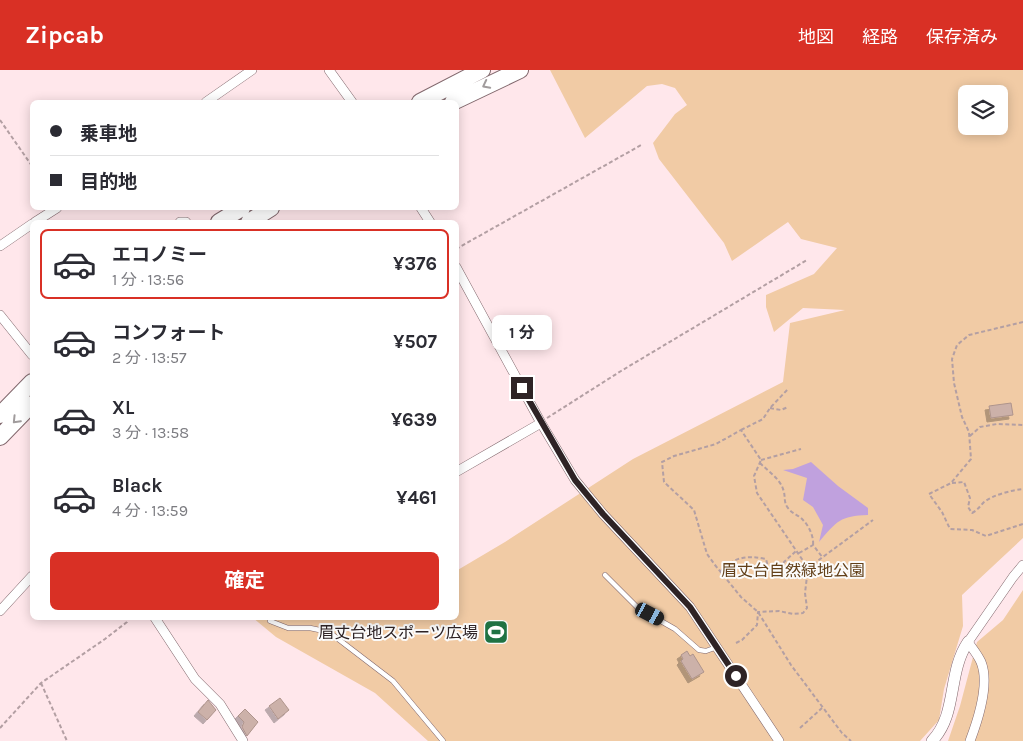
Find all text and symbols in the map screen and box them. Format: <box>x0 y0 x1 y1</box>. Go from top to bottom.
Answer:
text: Zipcab <box>25 21 104 49</box>
text: 地図 <box>798 26 834 48</box>
text: 経路 <box>862 26 898 48</box>
text: 保存済み <box>926 26 998 48</box>
one-way arrow <box>482 79 491 89</box>
map controls <box>958 85 1008 135</box>
button: layers <box>958 85 1008 135</box>
text: 乗車地 <box>80 123 137 145</box>
text: 目的地 <box>80 171 137 193</box>
icon: car <box>52 242 97 287</box>
text: エコノミー <box>112 244 207 266</box>
text: ¥376 <box>393 253 437 275</box>
text: 1 分 · 13:56 <box>112 270 184 289</box>
callout: 1 分 <box>492 316 552 350</box>
icon: car <box>52 320 97 365</box>
text: コンフォート <box>112 322 225 344</box>
text: 1 分 <box>509 323 535 342</box>
text: ¥507 <box>393 331 437 353</box>
text: 2 分 · 13:57 <box>112 348 187 367</box>
route end <box>511 377 533 399</box>
text: XL <box>112 397 134 419</box>
icon: car <box>52 398 97 443</box>
text: ¥639 <box>391 409 437 431</box>
one-way arrow <box>13 415 22 424</box>
text: 3 分 · 13:58 <box>112 423 189 442</box>
text: Black <box>112 475 163 497</box>
icon: car <box>52 476 97 521</box>
text: ¥461 <box>396 487 437 509</box>
text: 4 分 · 13:59 <box>112 501 188 520</box>
button: 確定 <box>50 552 439 610</box>
park label: 眉丈台自然緑地公園 <box>721 561 865 580</box>
car <box>633 600 666 628</box>
sports icon: 眉丈台地スポーツ広場 <box>483 619 509 645</box>
place label: 眉丈台地スポーツ広場 <box>318 623 478 642</box>
route start <box>725 665 747 687</box>

